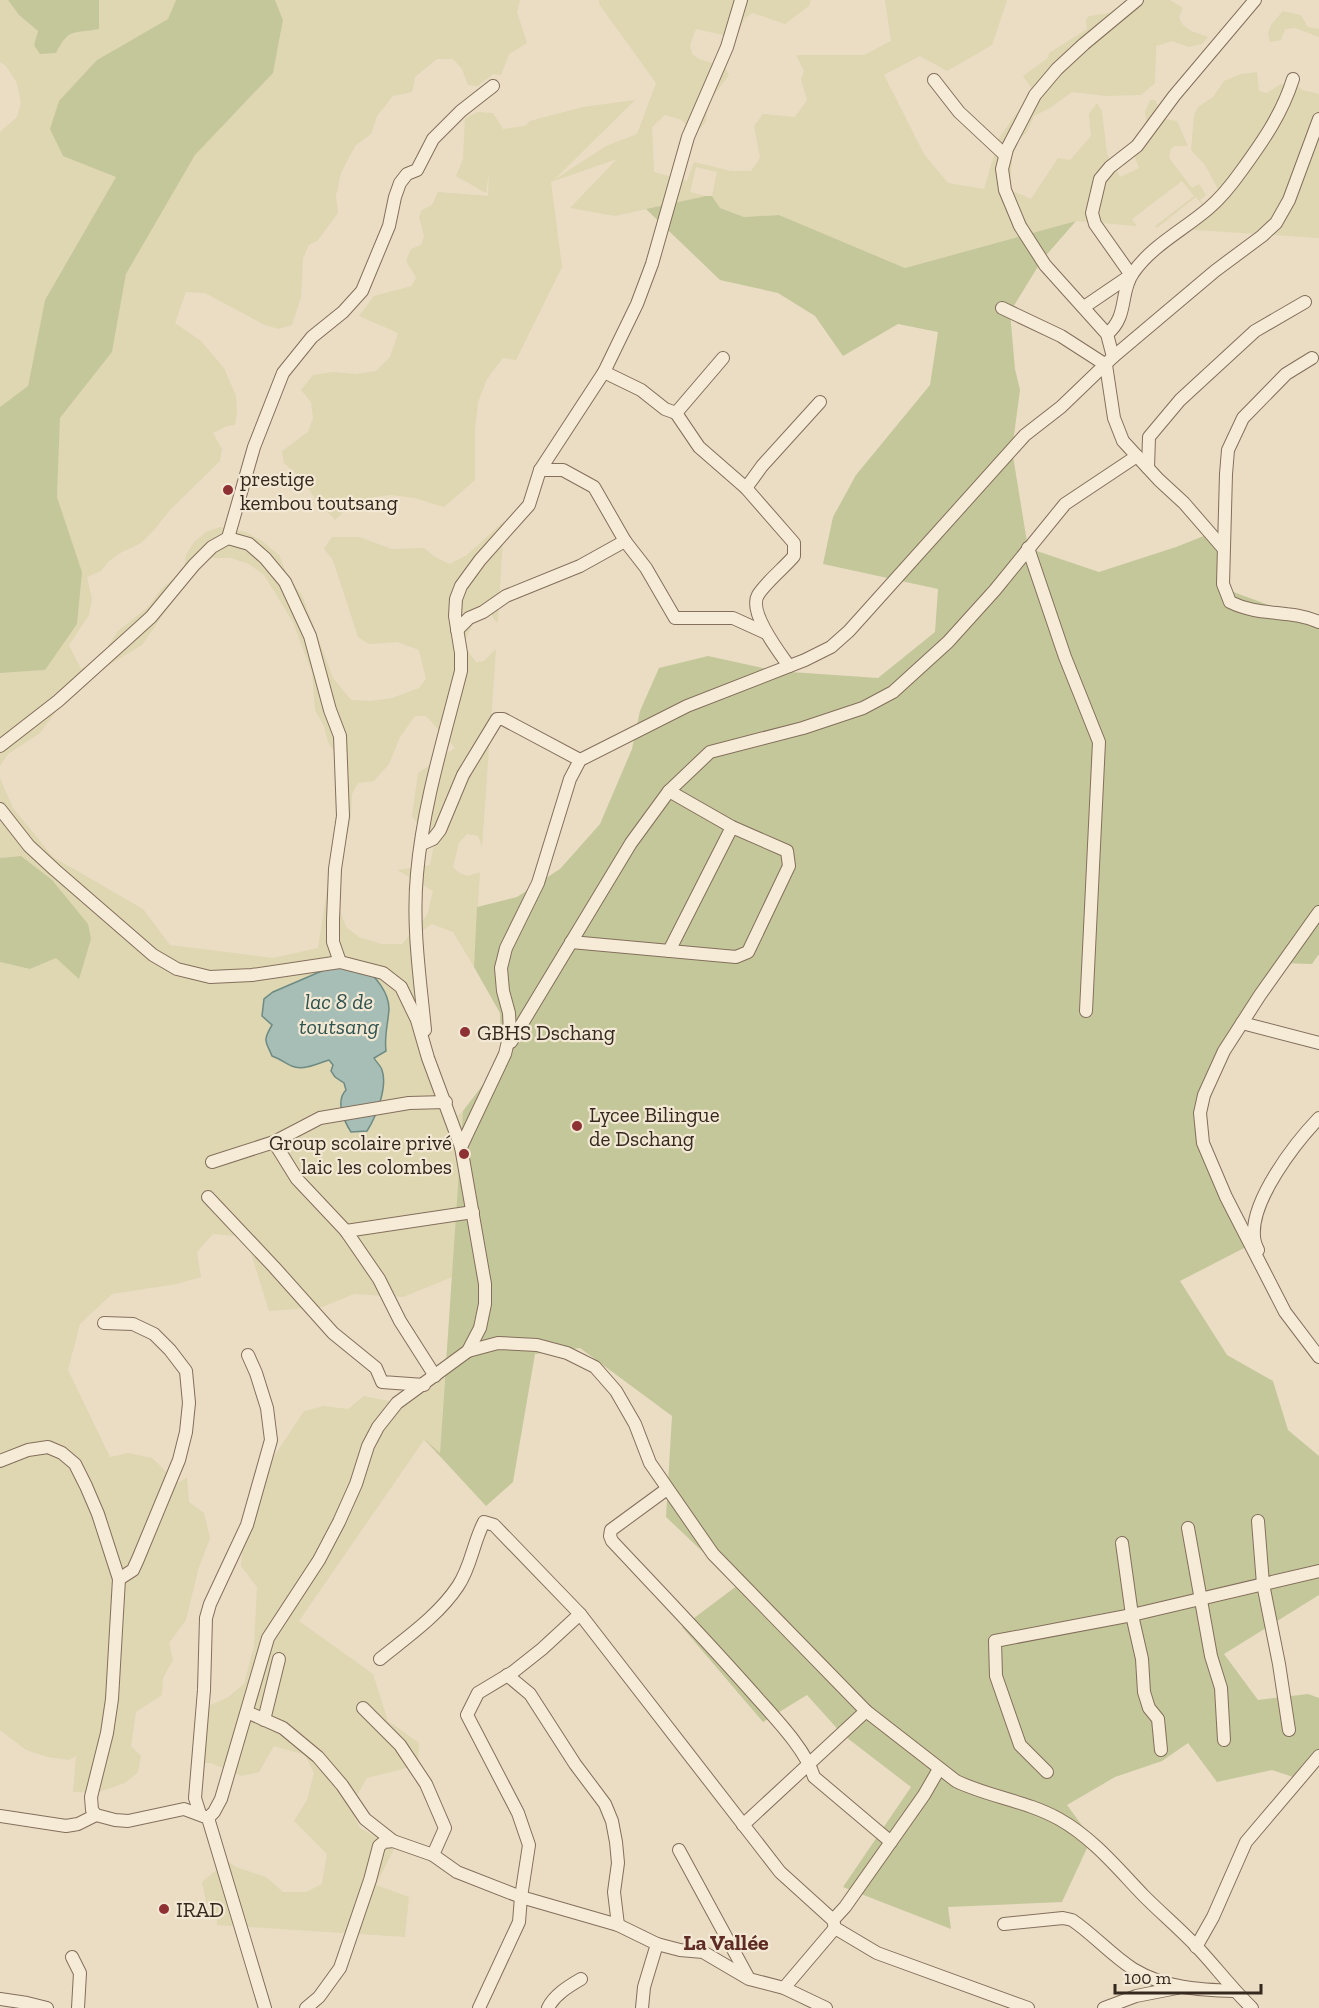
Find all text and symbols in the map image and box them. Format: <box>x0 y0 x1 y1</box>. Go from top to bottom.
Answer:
place label: prestige kembou toutsang <box>240 466 399 515</box>
marker: prestige kembou toutsang <box>221 483 235 497</box>
water label: lac 8 de toutsang <box>299 988 380 1040</box>
place label: GBHS Dschang <box>477 1020 616 1045</box>
marker: GBHS Dschang <box>458 1025 472 1039</box>
place label: Lycee Bilingue de Dschang <box>589 1102 720 1151</box>
marker: Lycee Bilingue de Dschang <box>570 1119 584 1133</box>
place label: Group scolaire privé laic les colombes <box>269 1130 452 1179</box>
marker: Group scolaire privé laic les colombes <box>457 1147 471 1161</box>
place label: IRAD <box>176 1897 224 1922</box>
marker: IRAD <box>157 1902 171 1916</box>
district label: La Vallée <box>683 1929 769 1956</box>
scale bar <box>1115 1957 1260 1995</box>
text: 100 m <box>1124 1967 1172 1989</box>

